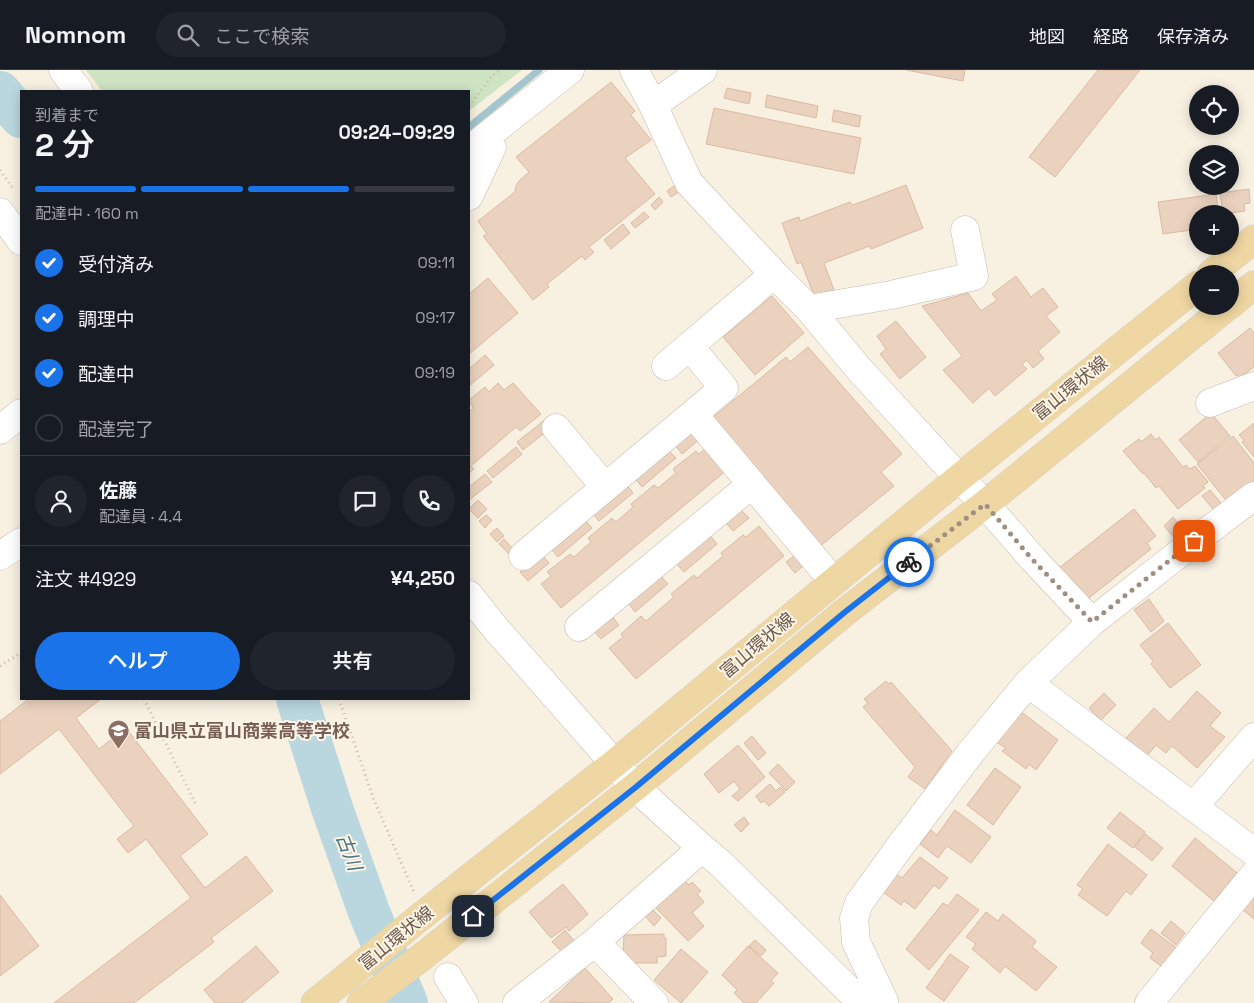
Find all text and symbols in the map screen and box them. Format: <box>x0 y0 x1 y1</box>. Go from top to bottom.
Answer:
search box <box>156 12 506 57</box>
text: Nomnom <box>25 19 126 50</box>
icon: search <box>174 21 202 49</box>
text: ここで検索 <box>214 24 309 49</box>
text: 地図 <box>1029 25 1065 48</box>
text: 経路 <box>1093 25 1129 48</box>
text: 保存済み <box>1157 25 1229 48</box>
map controls <box>1189 85 1239 315</box>
button: locate <box>1189 85 1239 135</box>
text: 到着まで <box>35 105 99 126</box>
text: 09:24–09:29 <box>338 120 455 145</box>
text: 2 分 <box>35 125 94 165</box>
button: layers <box>1189 145 1239 195</box>
text: 配達中 · 160 m <box>35 203 139 224</box>
button: + <box>1189 205 1239 255</box>
icon: check <box>35 249 63 277</box>
text: 受付済み <box>78 252 154 277</box>
text: 09:11 <box>418 252 455 273</box>
button: − <box>1189 265 1239 315</box>
icon: check <box>35 304 63 332</box>
text: 調理中 <box>78 307 135 332</box>
text: 09:17 <box>415 307 455 328</box>
street label: 富山環状線 <box>1028 351 1112 425</box>
icon: check <box>35 359 63 387</box>
text: 配達中 <box>78 362 135 387</box>
text: 09:19 <box>414 362 455 383</box>
text: 配達完了 <box>78 417 154 442</box>
button: person <box>35 475 87 527</box>
button: chat <box>339 475 391 527</box>
button: phone <box>403 475 455 527</box>
text: 佐藤 <box>99 478 137 503</box>
text: 配達員 · 4.4 <box>99 506 182 527</box>
pin <box>1173 520 1215 562</box>
icon: bag <box>1180 527 1208 555</box>
courier <box>884 537 934 587</box>
icon: bike <box>895 548 923 576</box>
text: ¥4,250 <box>391 566 455 591</box>
text: 注文 #4929 <box>35 567 136 592</box>
street label: 富山環状線 <box>715 607 799 683</box>
button: ヘルプ <box>35 632 240 690</box>
button: 共有 <box>250 632 455 690</box>
school or university icon: 富山県立富山商業高等学校 <box>106 718 130 749</box>
place label: 富山県立富山商業高等学校 <box>134 719 350 742</box>
water label: 古川 <box>331 830 368 876</box>
pin <box>452 895 494 937</box>
street label: 富山環状線 <box>354 901 438 975</box>
icon: home <box>459 902 487 930</box>

